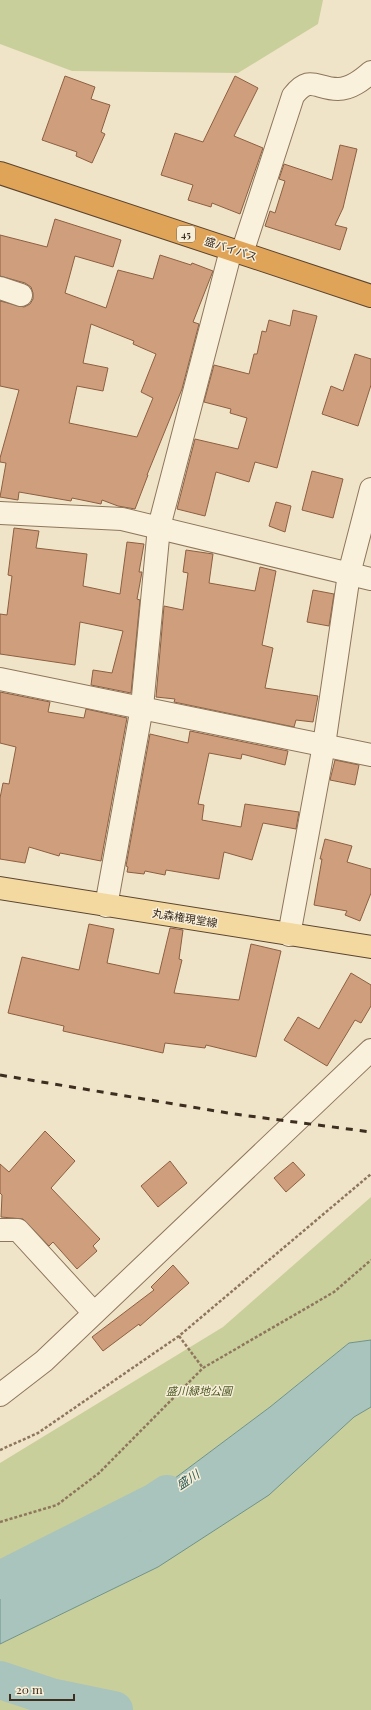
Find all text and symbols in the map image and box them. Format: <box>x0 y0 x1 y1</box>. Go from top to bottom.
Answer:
road number: 45 <box>177 226 195 242</box>
street label: 盛バイパス <box>203 233 260 264</box>
street label: 丸森権現堂線 <box>151 905 219 930</box>
park label: 盛川緑地公園 <box>166 1383 234 1398</box>
water label: 盛川 <box>173 1465 204 1492</box>
scale bar <box>10 1676 74 1702</box>
text: 20 m <box>16 1681 43 1697</box>

